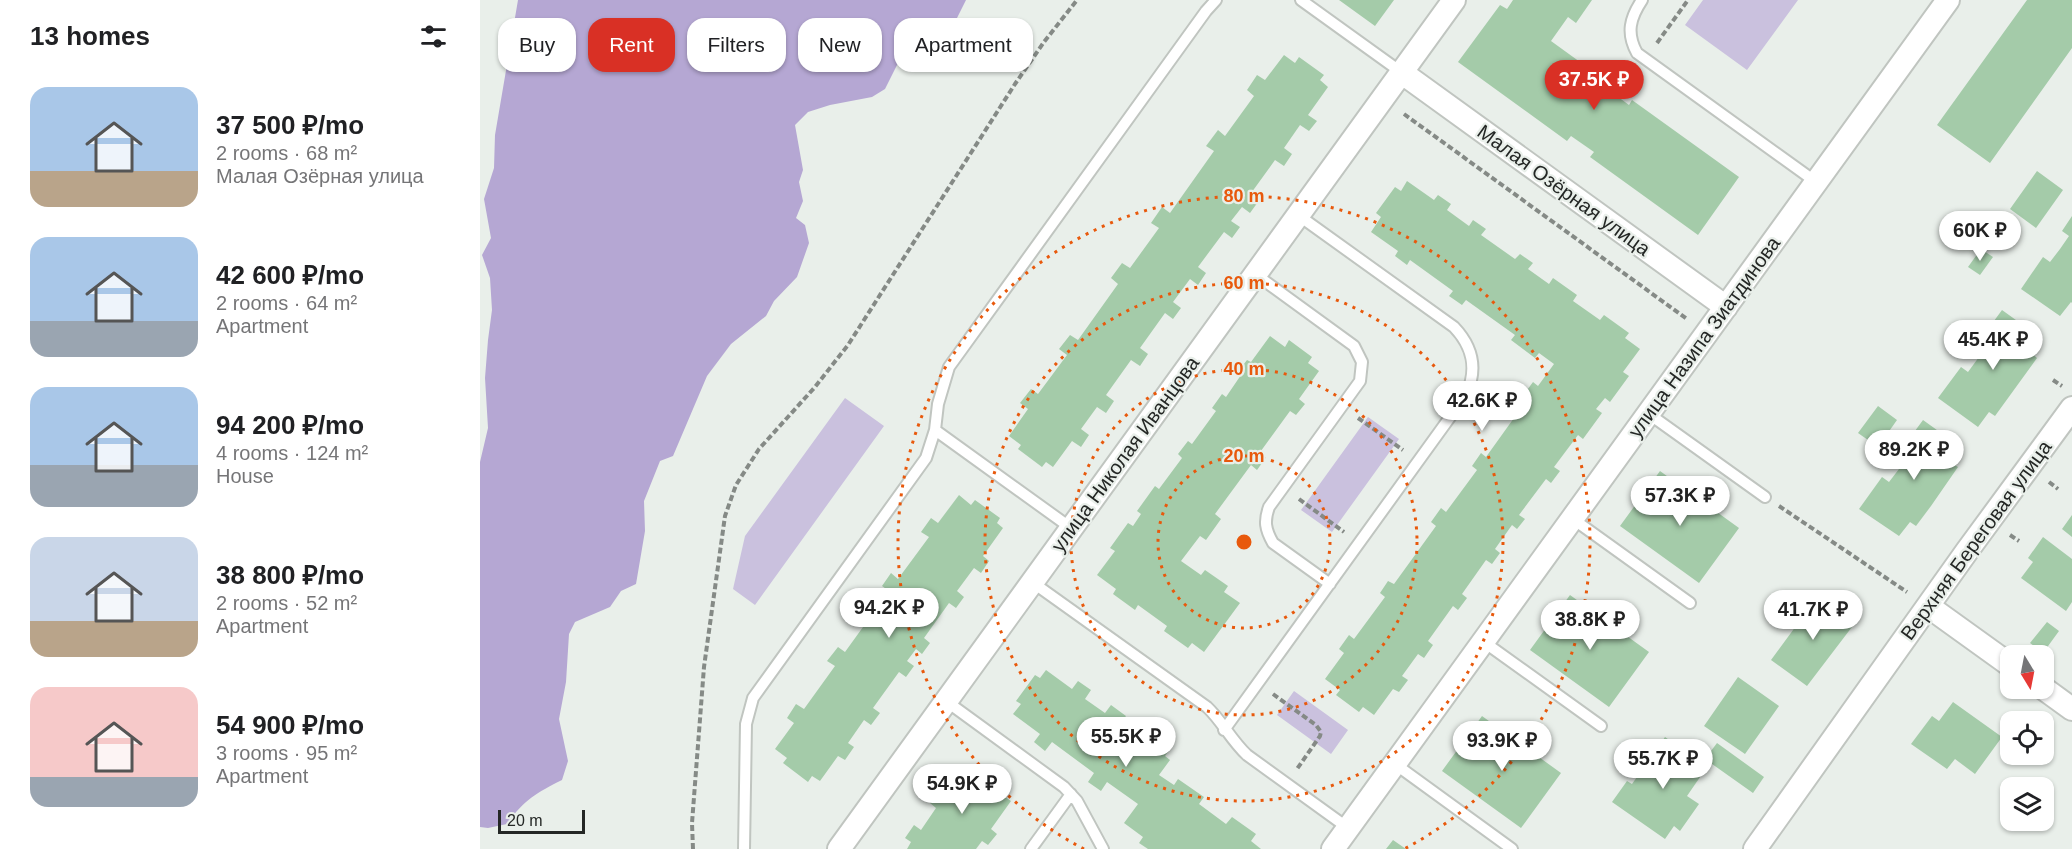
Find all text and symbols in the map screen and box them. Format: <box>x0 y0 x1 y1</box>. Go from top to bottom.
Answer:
chip: Buy <box>498 18 576 72</box>
chip: Rent <box>588 18 675 72</box>
chip: Filters <box>687 18 786 72</box>
chip: New <box>798 18 882 72</box>
chip: Apartment <box>894 18 1033 72</box>
icon: filters <box>417 20 450 53</box>
text: 13 homes <box>30 21 150 51</box>
pin: 37.5K ₽ <box>1539 60 1649 111</box>
text: 37.5K ₽ <box>1559 68 1629 90</box>
text: 37 500 ₽/mo <box>216 110 364 140</box>
icon: home <box>78 111 150 183</box>
street label: Малая Озёрная улица <box>1474 120 1655 260</box>
text: 2 rooms · 68 m² <box>216 142 357 164</box>
text: Малая Озёрная улица <box>216 165 424 187</box>
text: 80 m <box>1223 186 1265 206</box>
pin: 60K ₽ <box>1938 211 2022 262</box>
text: 60K ₽ <box>1953 219 2007 241</box>
street label: улица Назипа Зиатдинова <box>1624 232 1785 442</box>
text: 42 600 ₽/mo <box>216 260 364 290</box>
icon: home <box>78 261 150 333</box>
text: 60 m <box>1223 273 1265 293</box>
text: 2 rooms · 64 m² <box>216 292 357 314</box>
text: Apartment <box>216 315 308 337</box>
pin: 45.4K ₽ <box>1938 320 2048 371</box>
text: 45.4K ₽ <box>1958 328 2028 350</box>
street label: улица Николая Иванцова <box>1047 351 1204 556</box>
text: 40 m <box>1223 359 1265 379</box>
pin: 42.6K ₽ <box>1427 381 1537 432</box>
text: 42.6K ₽ <box>1447 389 1517 411</box>
text: 94 200 ₽/mo <box>216 410 364 440</box>
icon: home <box>78 411 150 483</box>
pin: 89.2K ₽ <box>1859 430 1969 481</box>
street label: Верхняя Береговая улица <box>1896 435 2056 644</box>
text: 89.2K ₽ <box>1879 438 1949 460</box>
text: 4 rooms · 124 m² <box>216 442 368 464</box>
text: 20 m <box>1223 446 1265 466</box>
text: House <box>216 465 274 487</box>
pin: 57.3K ₽ <box>1625 476 1735 527</box>
text: 57.3K ₽ <box>1645 484 1715 506</box>
centre of rings <box>1234 532 1254 552</box>
text: 38 800 ₽/mo <box>216 560 364 590</box>
icon: home <box>78 561 150 633</box>
pin: 94.2K ₽ <box>834 588 944 639</box>
pin: 41.7K ₽ <box>1758 590 1868 641</box>
text: 2 rooms · 52 m² <box>216 592 357 614</box>
text: 94.2K ₽ <box>854 596 924 618</box>
text: 41.7K ₽ <box>1778 598 1848 620</box>
pin: 38.8K ₽ <box>1535 600 1645 651</box>
text: 38.8K ₽ <box>1555 608 1625 630</box>
text: Apartment <box>216 615 308 637</box>
north arrow <box>2000 645 2054 699</box>
map controls <box>2000 645 2054 831</box>
text: 54 900 ₽/mo <box>216 710 364 740</box>
icon: home <box>78 711 150 783</box>
button: locate <box>2000 711 2054 765</box>
pin: 55.5K ₽ <box>1071 717 1181 768</box>
pin: 93.9K ₽ <box>1447 721 1557 772</box>
text: 55.5K ₽ <box>1091 725 1161 747</box>
text: 93.9K ₽ <box>1467 729 1537 751</box>
pin: 55.7K ₽ <box>1608 739 1718 790</box>
text: 3 rooms · 95 m² <box>216 742 357 764</box>
text: 55.7K ₽ <box>1628 747 1698 769</box>
pin: 54.9K ₽ <box>907 764 1017 815</box>
text: Apartment <box>216 765 308 787</box>
text: 54.9K ₽ <box>927 772 997 794</box>
button: layers <box>2000 777 2054 831</box>
scale bar <box>498 807 585 834</box>
text: 20 m <box>507 812 543 829</box>

